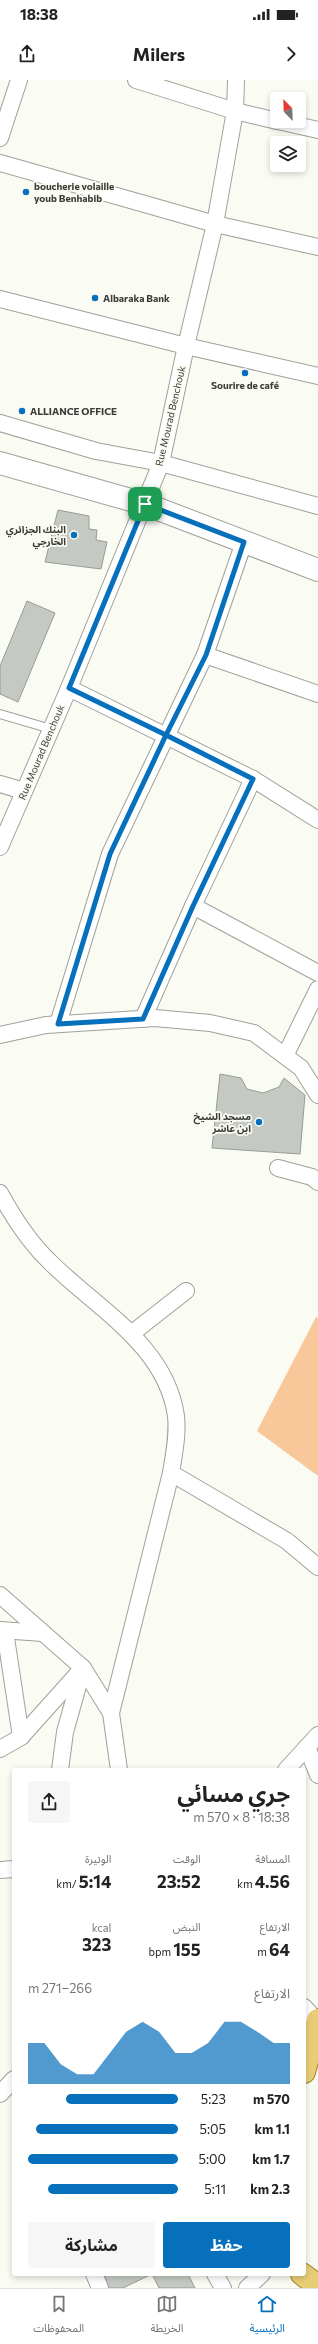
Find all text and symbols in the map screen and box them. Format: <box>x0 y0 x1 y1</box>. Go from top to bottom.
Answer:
text: 18:38 <box>20 5 58 23</box>
icon: share <box>16 43 38 65</box>
text: Milers <box>133 43 185 65</box>
icon: forward <box>280 43 302 65</box>
north arrow <box>270 92 306 128</box>
map controls <box>270 92 306 172</box>
button: layers <box>270 136 306 172</box>
place label: boucherie volaille youb Benhabib <box>34 180 114 204</box>
marker: boucherie volaille youb Benhabib <box>21 187 31 197</box>
place label: Albaraka Bank <box>103 292 170 304</box>
marker: Albaraka Bank <box>90 293 100 303</box>
street label: Rue Mourad Benchouk <box>153 364 187 467</box>
marker: Sourire de café <box>240 368 250 378</box>
place label: Sourire de café <box>211 379 279 391</box>
place label: ALLIANCE OFFICE <box>30 405 117 417</box>
marker: ALLIANCE OFFICE <box>17 406 27 416</box>
pin <box>128 487 162 521</box>
icon: arrive <box>134 493 156 515</box>
place label: البنك الجزائري الخارجي <box>6 523 66 550</box>
marker: البنك الجزائري الخارجي <box>69 530 79 540</box>
street label: Rue Mourad Benchouk <box>15 702 67 802</box>
place label: مسجد الشيخ ابن عاشر <box>193 1110 251 1135</box>
marker: مسجد الشيخ ابن عاشر <box>254 1117 264 1127</box>
text: جري مسائي <box>177 1780 290 1807</box>
button: share <box>28 1781 70 1823</box>
text: 18:38 · 8 × 570 m <box>193 1809 290 1825</box>
text: الوتيرة <box>85 1852 111 1865</box>
text: الوقت <box>173 1852 201 1865</box>
text: المسافة <box>255 1852 290 1865</box>
text: 5:14 <box>79 1871 111 1892</box>
text: 23:52 <box>157 1871 201 1892</box>
text: 4.56 <box>255 1871 290 1892</box>
text: /km <box>56 1877 79 1890</box>
text: km <box>237 1877 255 1890</box>
text: النبض <box>173 1920 201 1933</box>
text: الارتفاع <box>260 1920 290 1933</box>
text: kcal <box>92 1921 111 1934</box>
text: 323 <box>82 1934 111 1955</box>
text: 155 <box>173 1939 201 1960</box>
text: 64 <box>269 1939 290 1960</box>
text: bpm <box>148 1945 173 1958</box>
text: m <box>257 1945 269 1958</box>
text: 266–271 m <box>28 1980 92 1996</box>
text: الارتفاع <box>254 1985 290 2001</box>
text: 5:23 <box>201 2091 226 2107</box>
text: 570 m <box>253 2091 290 2107</box>
text: 5:05 <box>200 2121 226 2137</box>
text: 1.1 km <box>254 2121 290 2137</box>
text: 5:00 <box>198 2151 226 2167</box>
text: 1.7 km <box>252 2151 290 2167</box>
text: 5:11 <box>204 2181 226 2197</box>
text: 2.3 km <box>250 2181 290 2197</box>
button: مشاركة <box>28 2222 155 2268</box>
button: حفظ <box>163 2222 290 2268</box>
tab: المحفوظات <box>33 2293 84 2340</box>
tab: الخريطة <box>150 2293 183 2340</box>
tab: الرئيسية <box>250 2293 285 2340</box>

